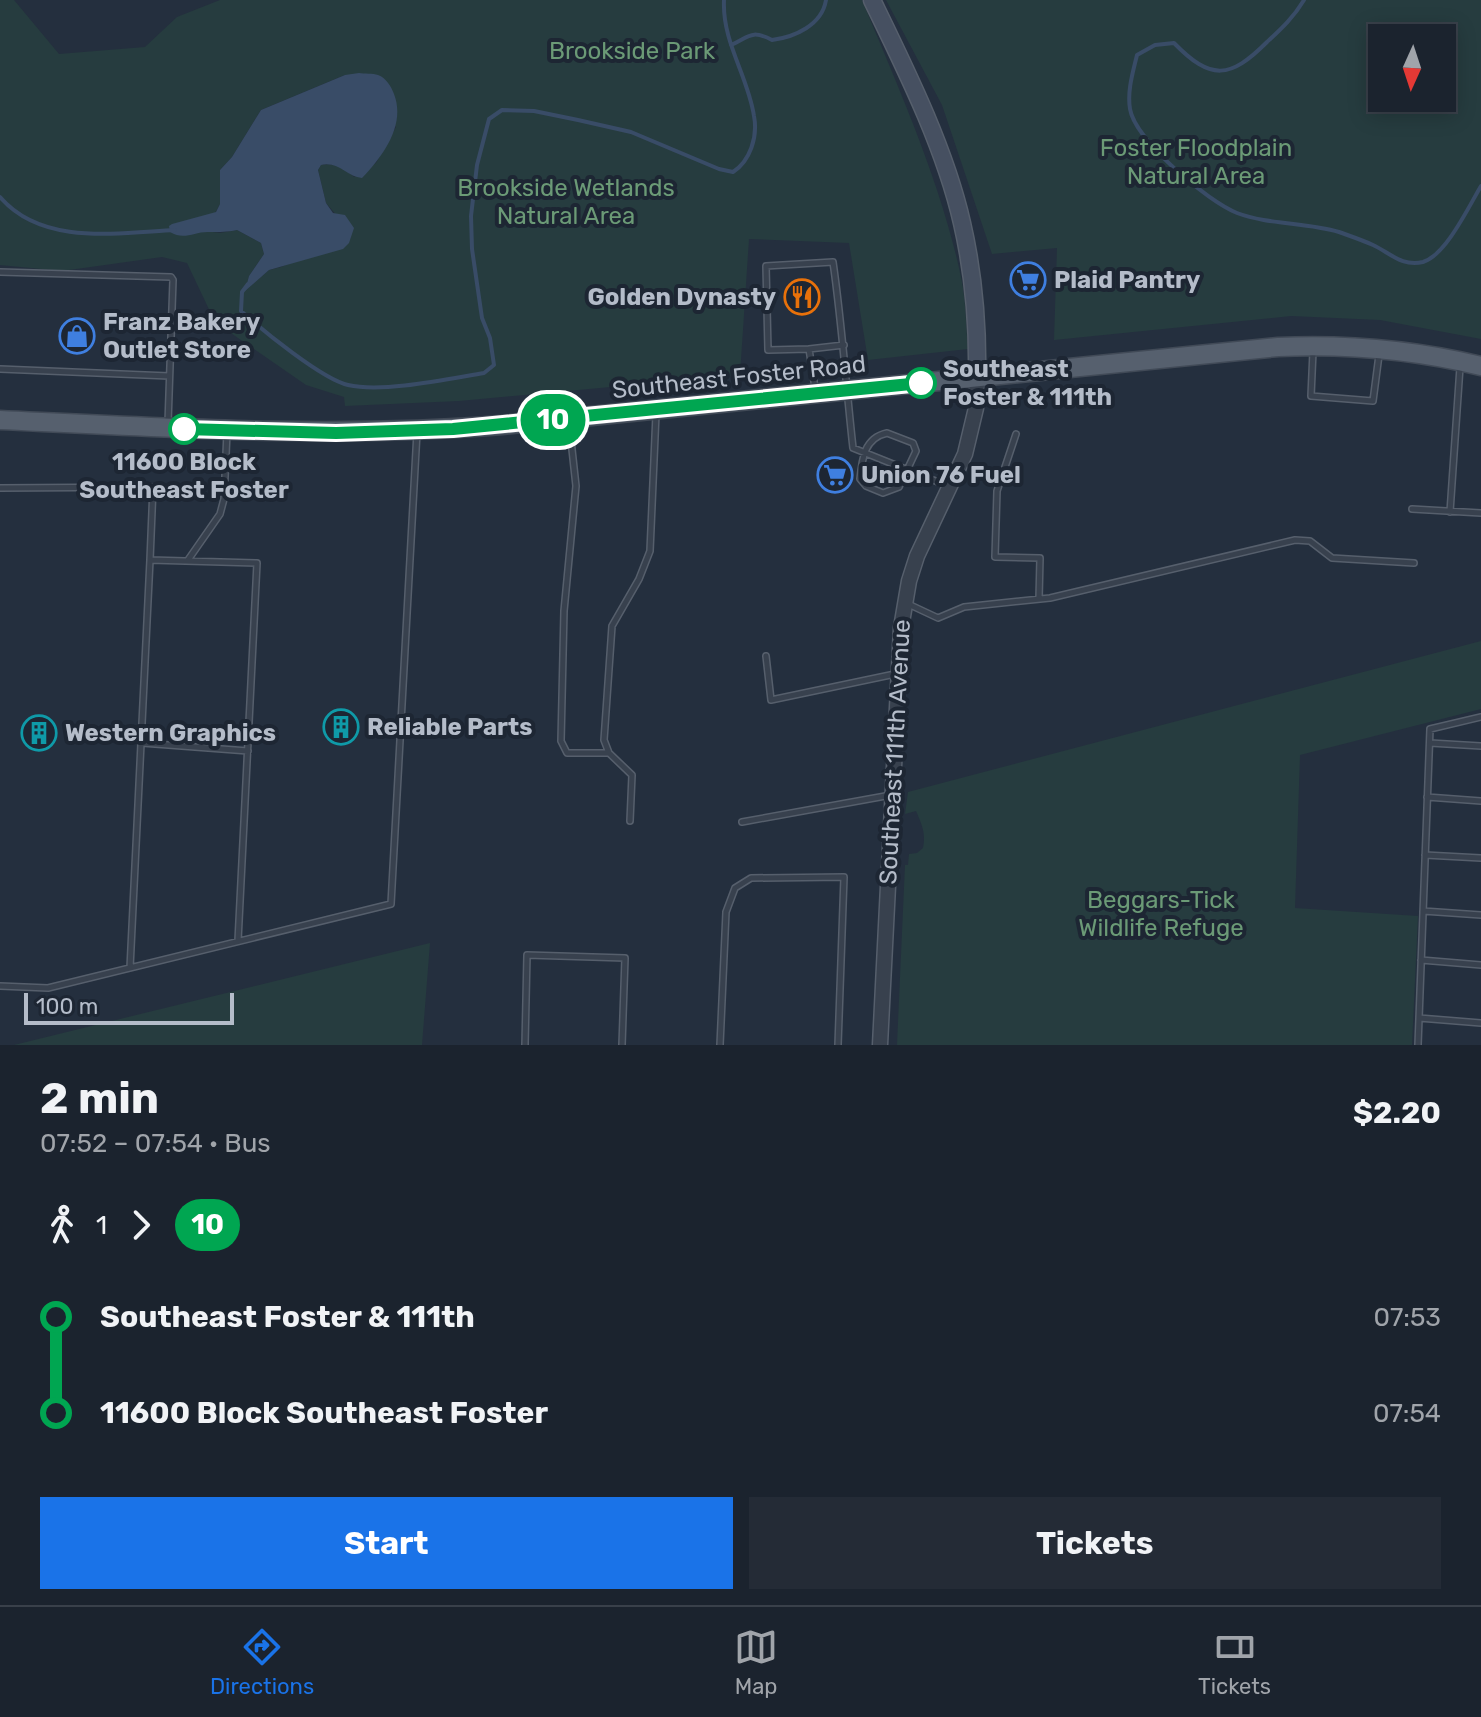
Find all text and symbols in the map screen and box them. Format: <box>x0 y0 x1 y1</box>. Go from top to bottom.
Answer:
north arrow <box>1368 24 1456 112</box>
map controls <box>1368 24 1456 112</box>
park label: Brookside Park <box>549 37 716 65</box>
park label: Foster Floodplain Natural Area <box>1100 134 1292 190</box>
park label: Brookside Wetlands Natural Area <box>457 174 675 230</box>
supermarket icon: Plaid Pantry <box>1009 261 1047 299</box>
place label: Plaid Pantry <box>1054 266 1200 294</box>
restaurant icon: Golden Dynasty <box>783 278 821 316</box>
place label: Golden Dynasty <box>587 283 776 311</box>
place label: Franz Bakery Outlet Store <box>103 308 260 364</box>
shop icon: Franz Bakery Outlet Store <box>58 317 96 355</box>
street label: Southeast Foster Road <box>611 350 867 404</box>
place label: Southeast Foster & 111th <box>943 355 1112 411</box>
marker: Southeast Foster & 111th <box>906 368 936 398</box>
line badge: 10 <box>517 394 589 446</box>
text: 10 <box>537 403 569 436</box>
marker: 11600 Block Southeast Foster <box>169 414 199 444</box>
place label: 11600 Block Southeast Foster <box>79 448 289 504</box>
supermarket icon: Union 76 Fuel <box>816 456 854 494</box>
place label: Union 76 Fuel <box>861 461 1021 489</box>
street label: Southeast 111th Avenue <box>874 619 916 885</box>
building icon: Reliable Parts <box>322 708 360 746</box>
place label: Reliable Parts <box>367 713 532 741</box>
building icon: Western Graphics <box>20 714 58 752</box>
place label: Western Graphics <box>65 719 276 747</box>
park label: Beggars-Tick Wildlife Refuge <box>1078 886 1244 942</box>
scale bar <box>24 989 234 1025</box>
text: 100 m <box>36 993 98 1020</box>
text: 2 min <box>40 1072 159 1124</box>
text: $2.20 <box>1353 1095 1441 1131</box>
text: 07:52 – 07:54 · Bus <box>40 1128 271 1159</box>
icon: walk <box>40 1203 84 1247</box>
icon: forward <box>119 1203 163 1247</box>
text: 10 <box>191 1208 224 1241</box>
text: 1 <box>96 1210 107 1241</box>
text: Southeast Foster & 111th <box>100 1299 475 1335</box>
text: 07:53 <box>1373 1302 1441 1333</box>
text: 11600 Block Southeast Foster <box>100 1395 548 1431</box>
text: 07:54 <box>1373 1398 1441 1429</box>
button: Start <box>40 1497 733 1589</box>
button: Tickets <box>749 1497 1441 1589</box>
tab: Directions <box>210 1625 314 1700</box>
tab: Map <box>734 1625 778 1700</box>
tab: Tickets <box>1198 1625 1271 1700</box>

